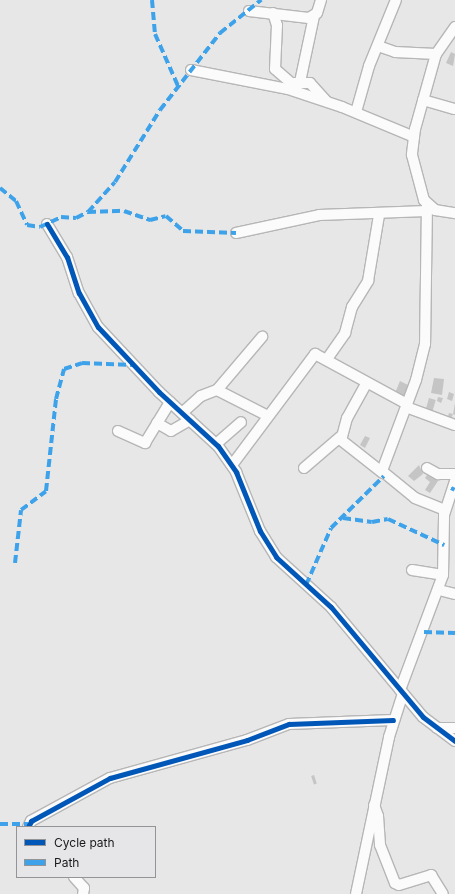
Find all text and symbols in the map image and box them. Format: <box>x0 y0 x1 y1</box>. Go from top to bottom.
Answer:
legend <box>16 826 156 878</box>
text: Cycle path <box>54 835 115 850</box>
text: Path <box>54 855 79 870</box>

